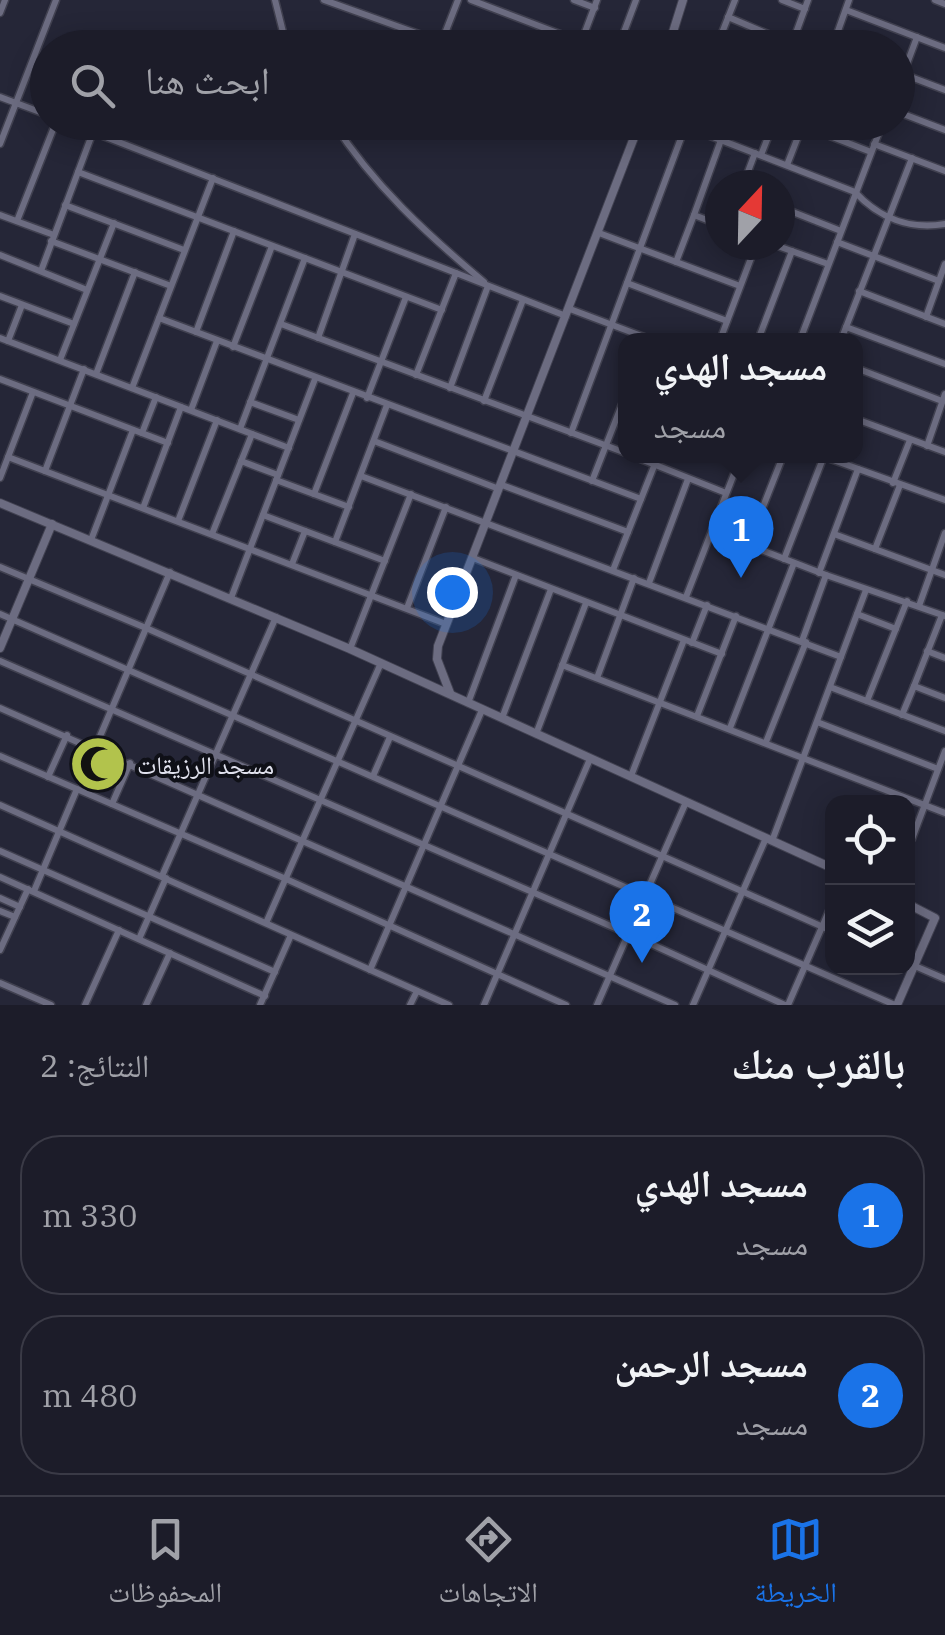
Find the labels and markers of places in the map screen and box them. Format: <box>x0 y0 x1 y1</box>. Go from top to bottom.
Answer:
pin: 1 <box>708 496 774 578</box>
mosque icon: مسجد الرزيقات <box>68 734 128 794</box>
place label: مسجد الرزيقات <box>137 748 274 781</box>
pin: 2 <box>610 880 674 963</box>

